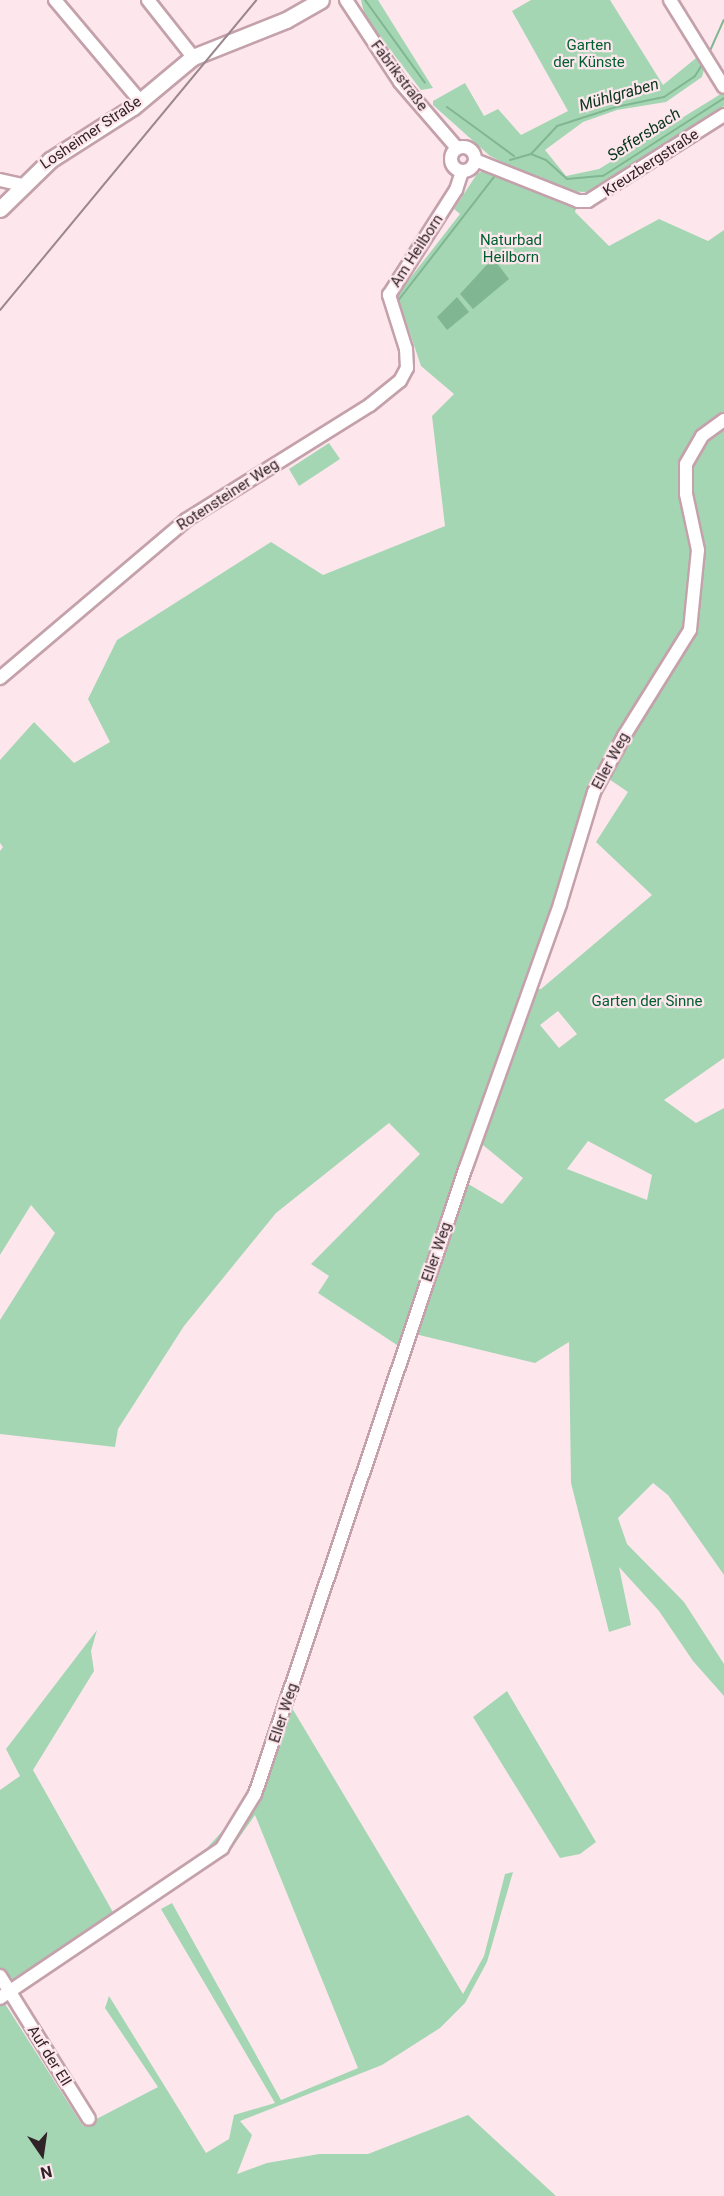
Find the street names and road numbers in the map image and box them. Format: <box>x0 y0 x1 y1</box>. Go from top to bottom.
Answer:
street label: Fabrikstraße <box>367 37 431 115</box>
street label: Losheimer Straße <box>37 93 145 173</box>
street label: Kreuzbergstraße <box>600 125 702 201</box>
street label: Am Heilborn <box>387 211 447 291</box>
street label: Rotensteiner Weg <box>174 455 282 535</box>
street label: Eller Weg <box>588 729 634 793</box>
street label: Eller Weg <box>418 1220 456 1284</box>
street label: Eller Weg <box>266 1681 302 1745</box>
street label: Auf der Ell <box>23 2022 75 2090</box>

